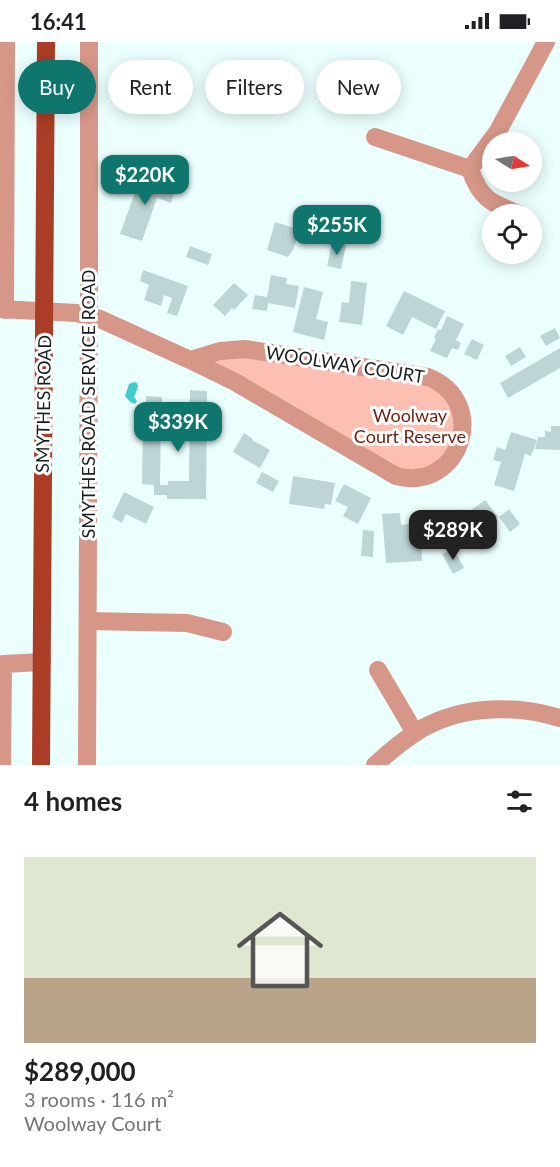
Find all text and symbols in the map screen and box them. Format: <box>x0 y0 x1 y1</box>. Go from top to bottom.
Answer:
text: 16:41 <box>30 8 87 35</box>
chip: Buy <box>18 60 96 114</box>
chip: Rent <box>108 60 193 114</box>
chip: Filters <box>205 60 304 114</box>
chip: New <box>316 60 401 114</box>
north arrow <box>482 132 542 192</box>
map controls <box>482 132 542 264</box>
pin: $220K <box>103 155 187 206</box>
text: $220K <box>115 162 175 186</box>
button: locate <box>482 204 542 264</box>
pin: $255K <box>295 205 379 256</box>
text: $255K <box>307 212 367 236</box>
street label: SMYTHES ROAD SERVICE ROAD <box>77 269 99 539</box>
street label: SMYTHES ROAD <box>31 335 55 473</box>
street label: WOOLWAY COURT <box>264 341 426 387</box>
pin: $339K <box>136 402 220 453</box>
park label: Woolway Court Reserve <box>354 404 466 447</box>
text: $339K <box>148 409 208 433</box>
pin: $289K <box>411 510 495 561</box>
text: $289K <box>423 517 483 541</box>
text: 4 homes <box>24 785 122 817</box>
icon: filters <box>503 785 536 818</box>
icon: home <box>226 896 334 1004</box>
text: $289,000 <box>24 1055 136 1087</box>
text: 3 rooms · 116 m² <box>24 1087 174 1111</box>
text: Woolway Court <box>24 1111 161 1135</box>

